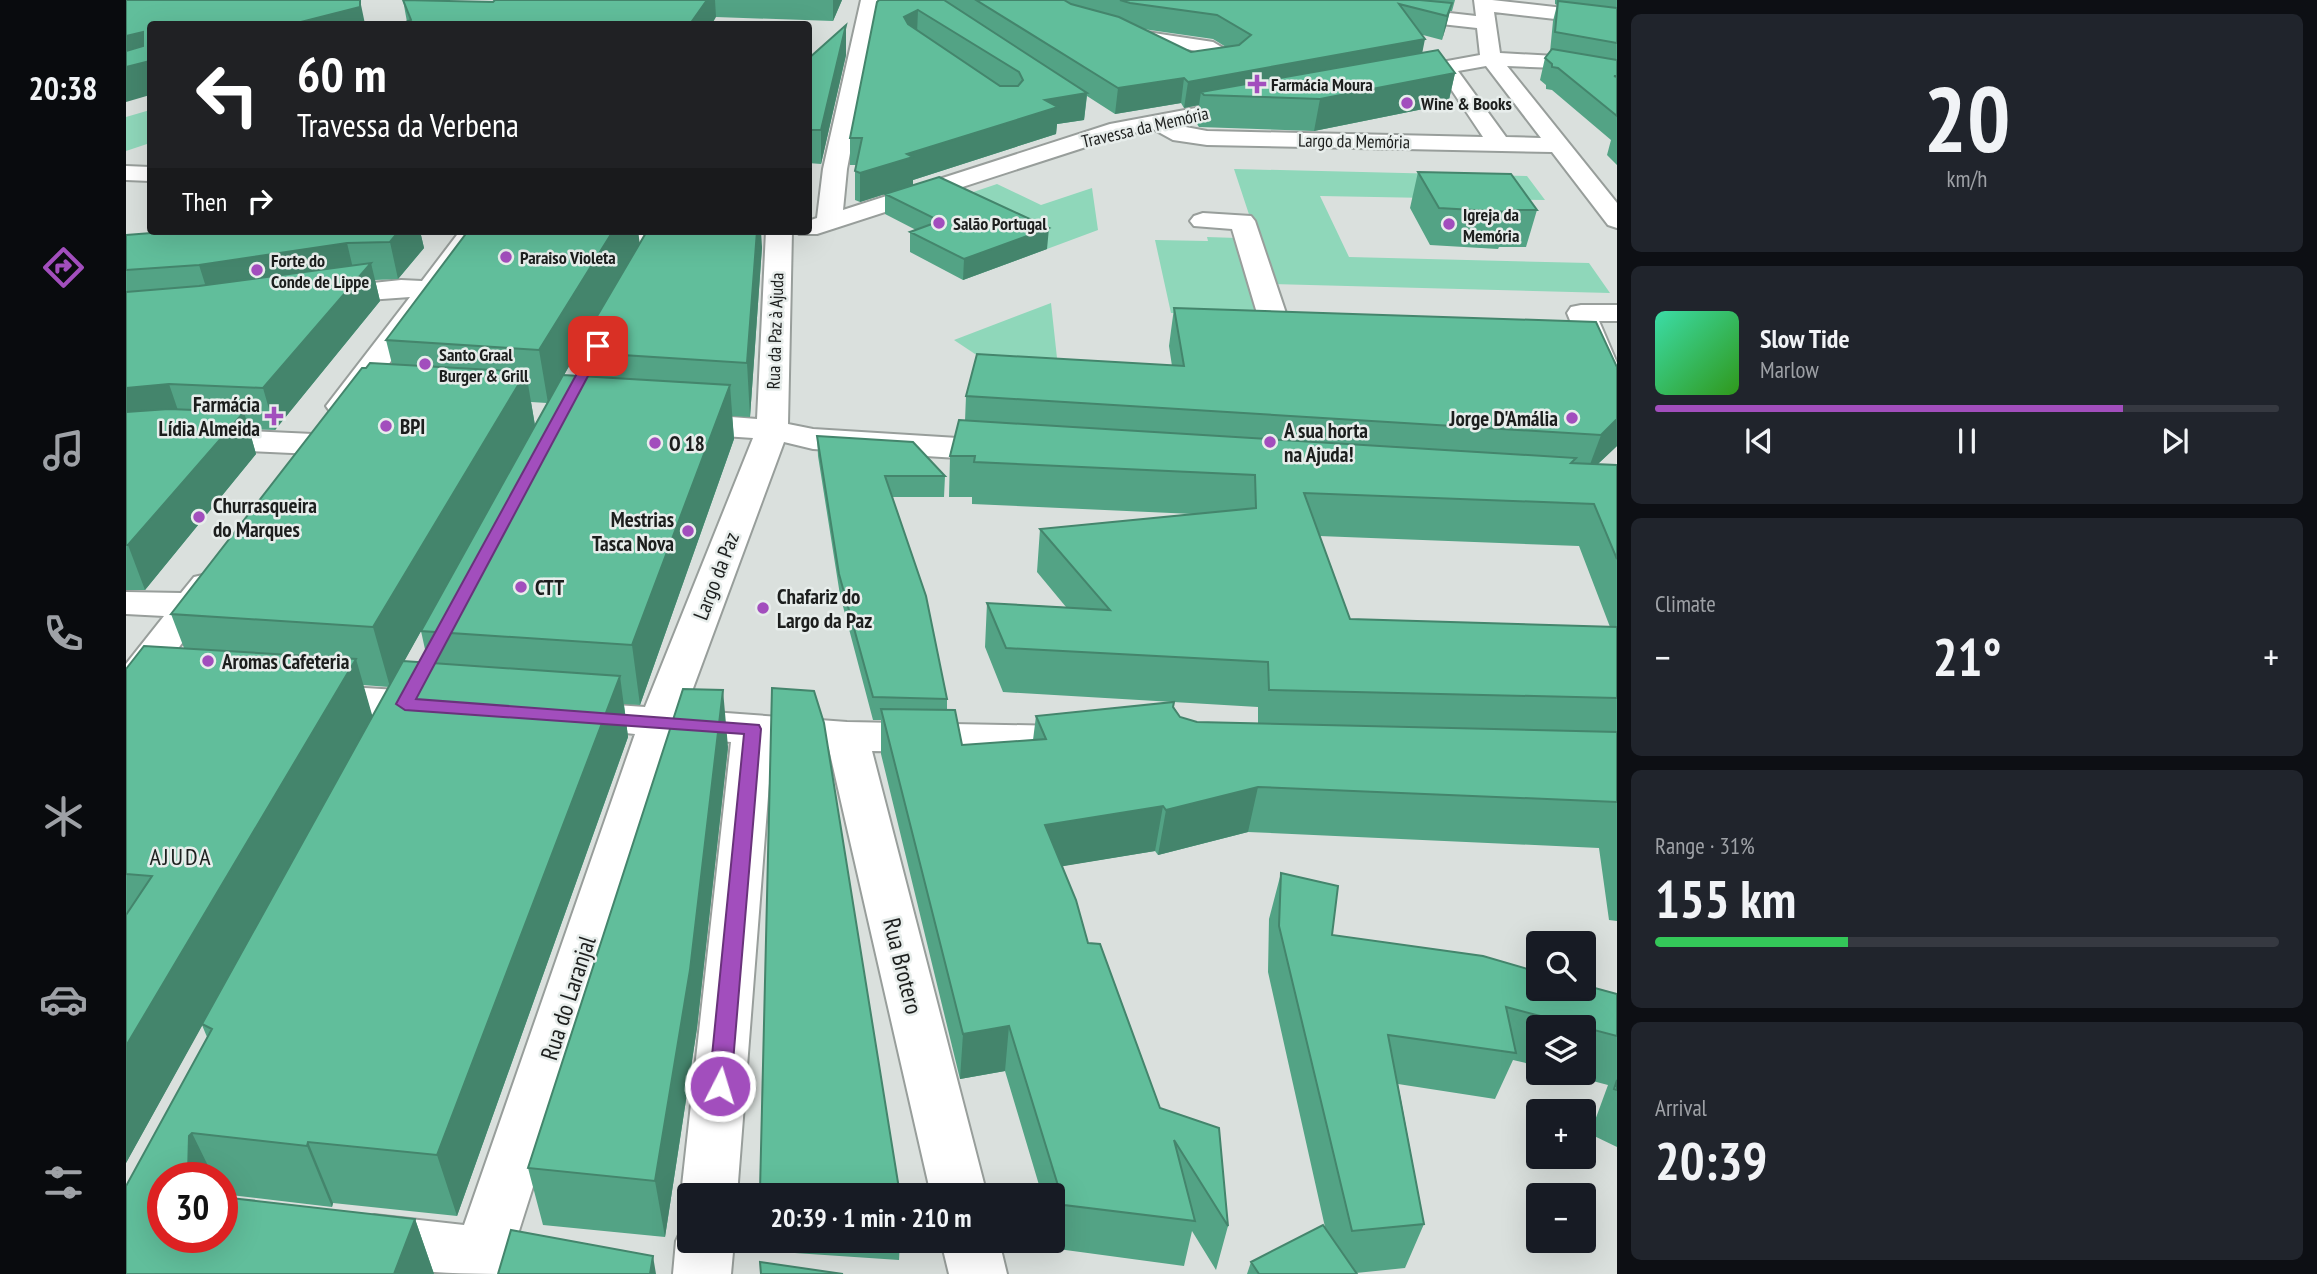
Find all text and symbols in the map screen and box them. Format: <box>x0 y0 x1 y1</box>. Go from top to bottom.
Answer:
text: 60 m <box>297 42 386 106</box>
icon: left <box>182 49 273 140</box>
text: 20 <box>1924 59 2011 177</box>
text: 20:38 <box>28 67 98 109</box>
place label: Farmácia Moura <box>1271 73 1373 96</box>
marker: Farmácia Moura <box>1249 76 1265 92</box>
place label: Wine & Books <box>1420 92 1512 115</box>
marker: Wine & Books <box>1399 95 1415 111</box>
street label: Travessa da Memória <box>1079 101 1211 153</box>
text: Travessa da Verbena <box>297 104 519 146</box>
street label: Largo da Memória <box>1298 129 1410 153</box>
text: km/h <box>1947 164 1987 193</box>
icon: right <box>241 182 279 220</box>
text: Then <box>182 185 227 218</box>
place label: Igreja da Memória <box>1463 203 1519 247</box>
place label: Salão Portugal <box>953 212 1047 235</box>
marker: Salão Portugal <box>931 215 947 231</box>
marker: Igreja da Memória <box>1441 216 1457 232</box>
icon: directions <box>39 243 88 292</box>
place label: Paraiso Violeta <box>520 246 616 269</box>
place label: Forte do Conde de Lippe <box>271 249 369 293</box>
marker: Paraiso Violeta <box>498 249 514 265</box>
marker: Forte do Conde de Lippe <box>249 262 265 278</box>
street label: Rua da Paz à Ajuda <box>761 272 789 390</box>
pin <box>568 316 628 376</box>
text: Slow Tide <box>1760 322 1850 355</box>
icon: arrive <box>579 327 617 365</box>
place label: Santo Graal Burger & Grill <box>439 343 529 387</box>
text: Marlow <box>1760 355 1819 384</box>
marker: Santo Graal Burger & Grill <box>417 356 433 372</box>
place label: Farmácia Lídia Almeida <box>159 391 260 442</box>
place label: Jorge D'Amália <box>1448 405 1558 432</box>
marker: Farmácia Lídia Almeida <box>266 408 282 424</box>
marker: Jorge D'Amália <box>1564 410 1580 426</box>
place label: BPI <box>400 413 425 440</box>
place label: A sua horta na Ajuda! <box>1283 417 1368 468</box>
marker: BPI <box>378 418 394 434</box>
icon: previous <box>1740 422 1778 460</box>
icon: pause <box>1948 422 1986 460</box>
icon: next <box>2156 422 2194 460</box>
icon: music <box>39 426 88 475</box>
place label: O 18 <box>669 430 705 457</box>
marker: A sua horta na Ajuda! <box>1262 434 1278 450</box>
marker: O 18 <box>647 435 663 451</box>
place label: Churrasqueira do Marques <box>213 492 317 543</box>
place label: Mestrias Tasca Nova <box>592 506 674 557</box>
marker: Churrasqueira do Marques <box>191 509 207 525</box>
marker: Mestrias Tasca Nova <box>680 523 696 539</box>
street label: Largo da Paz <box>687 528 745 624</box>
place label: CTT <box>535 574 564 601</box>
marker: CTT <box>513 579 529 595</box>
place label: Chafariz do Largo da Paz <box>777 583 872 634</box>
text: Climate <box>1655 589 1716 618</box>
marker: Chafariz do Largo da Paz <box>755 600 771 616</box>
icon: phone <box>39 609 88 658</box>
text: 21° <box>1933 623 2001 690</box>
text: − <box>1655 632 1671 681</box>
text: + <box>2263 632 2279 681</box>
place label: Aromas Cafeteria <box>221 648 350 675</box>
marker: Aromas Cafeteria <box>200 653 216 669</box>
icon: climate <box>39 792 88 841</box>
text: Range · 31% <box>1655 831 1755 860</box>
district label: AJUDA <box>149 841 213 872</box>
text: 155 km <box>1655 865 1796 932</box>
street label: Rua Brotero <box>876 915 930 1017</box>
map controls <box>1526 931 1596 1253</box>
button: search <box>1526 931 1596 1001</box>
street label: Rua do Laranjal <box>533 932 603 1064</box>
icon: car <box>39 975 88 1024</box>
button: layers <box>1526 1015 1596 1085</box>
position arrow <box>683 1049 757 1123</box>
text: Arrival <box>1655 1093 1707 1122</box>
button: + <box>1526 1099 1596 1169</box>
text: 20:39 <box>1655 1127 1767 1194</box>
icon: filters <box>39 1158 88 1207</box>
speed limit sign: 30 <box>147 1162 238 1253</box>
button: − <box>1526 1183 1596 1253</box>
text: 20:39 · 1 min · 210 m <box>771 1201 971 1234</box>

